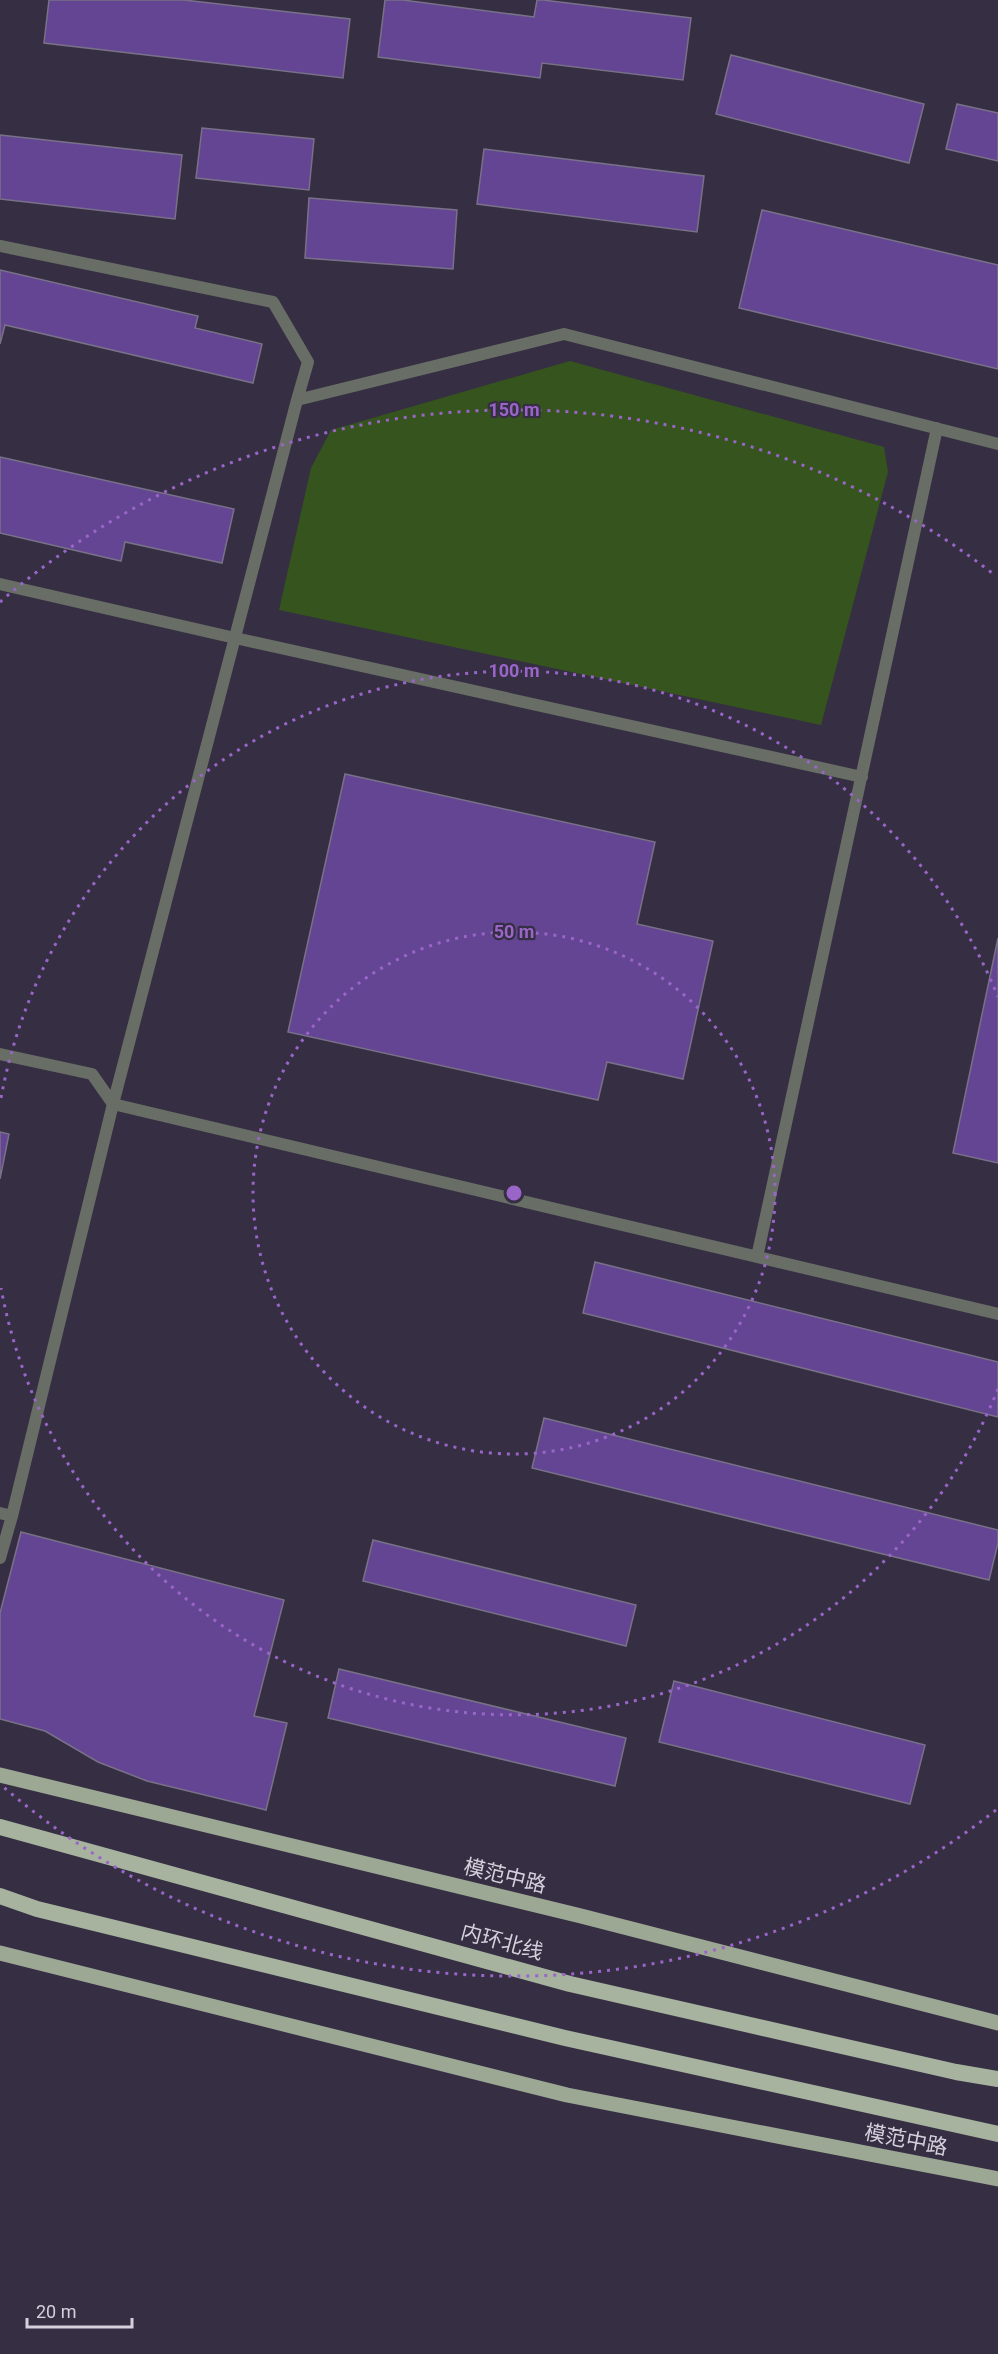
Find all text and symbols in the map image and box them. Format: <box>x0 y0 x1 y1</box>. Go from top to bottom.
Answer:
text: 150 m <box>488 399 540 420</box>
text: 100 m <box>488 660 540 681</box>
text: 50 m <box>494 921 534 942</box>
centre of rings <box>504 1183 524 1203</box>
street label: 模范中路 <box>461 1854 549 1898</box>
street label: 内环北线 <box>458 1920 546 1964</box>
street label: 模范中路 <box>862 2120 950 2160</box>
scale bar <box>27 2291 132 2329</box>
text: 20 m <box>36 2301 76 2322</box>

